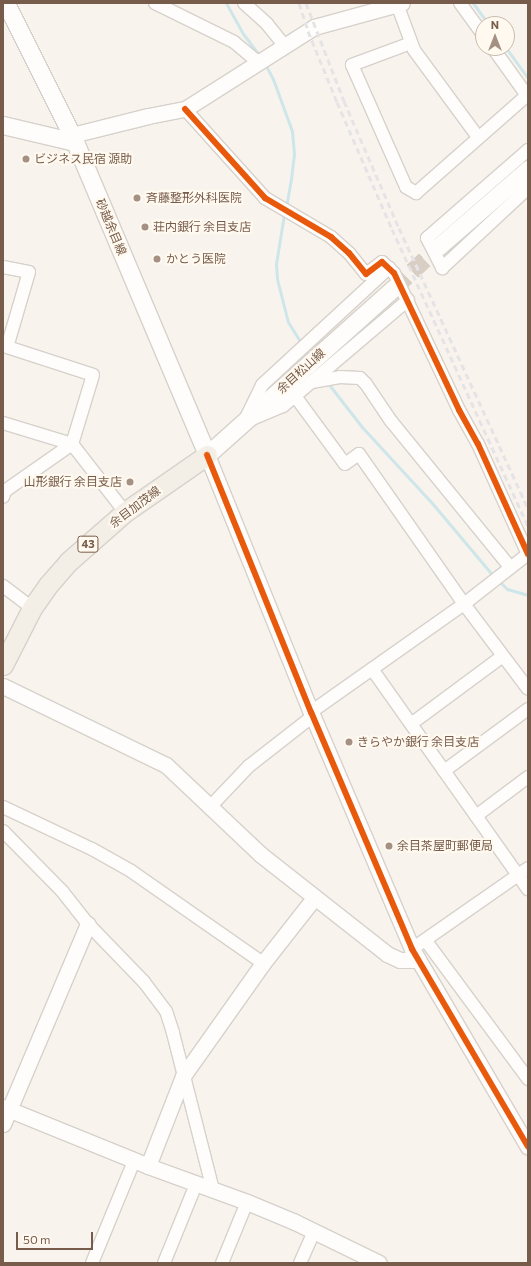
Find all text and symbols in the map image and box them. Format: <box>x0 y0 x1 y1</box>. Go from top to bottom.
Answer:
north arrow <box>475 16 515 56</box>
text: N <box>491 18 499 31</box>
place label: ビジネス民宿 源助 <box>34 152 132 166</box>
marker: ビジネス民宿 源助 <box>21 154 31 164</box>
place label: 斉藤整形外科医院 <box>146 191 242 205</box>
marker: 斉藤整形外科医院 <box>131 192 143 204</box>
street label: 砂越余目線 <box>93 197 129 257</box>
place label: 荘内銀行 余目支店 <box>153 220 251 234</box>
marker: 荘内銀行 余目支店 <box>140 222 150 232</box>
place label: かとう医院 <box>166 252 226 266</box>
marker: かとう医院 <box>151 253 163 265</box>
street label: 余目松山線 <box>274 346 328 396</box>
place label: 山形銀行 余目支店 <box>24 475 122 489</box>
marker: 山形銀行 余目支店 <box>125 477 135 487</box>
street label: 余目加茂線 <box>107 483 163 531</box>
road number: 43 <box>77 535 99 553</box>
place label: きらやか銀行 余目支店 <box>357 735 479 749</box>
marker: きらやか銀行 余目支店 <box>344 737 354 747</box>
place label: 余目茶屋町郵便局 <box>397 839 493 853</box>
marker: 余目茶屋町郵便局 <box>384 841 394 851</box>
scale bar <box>18 1224 95 1250</box>
text: 50 m <box>23 1232 51 1246</box>

